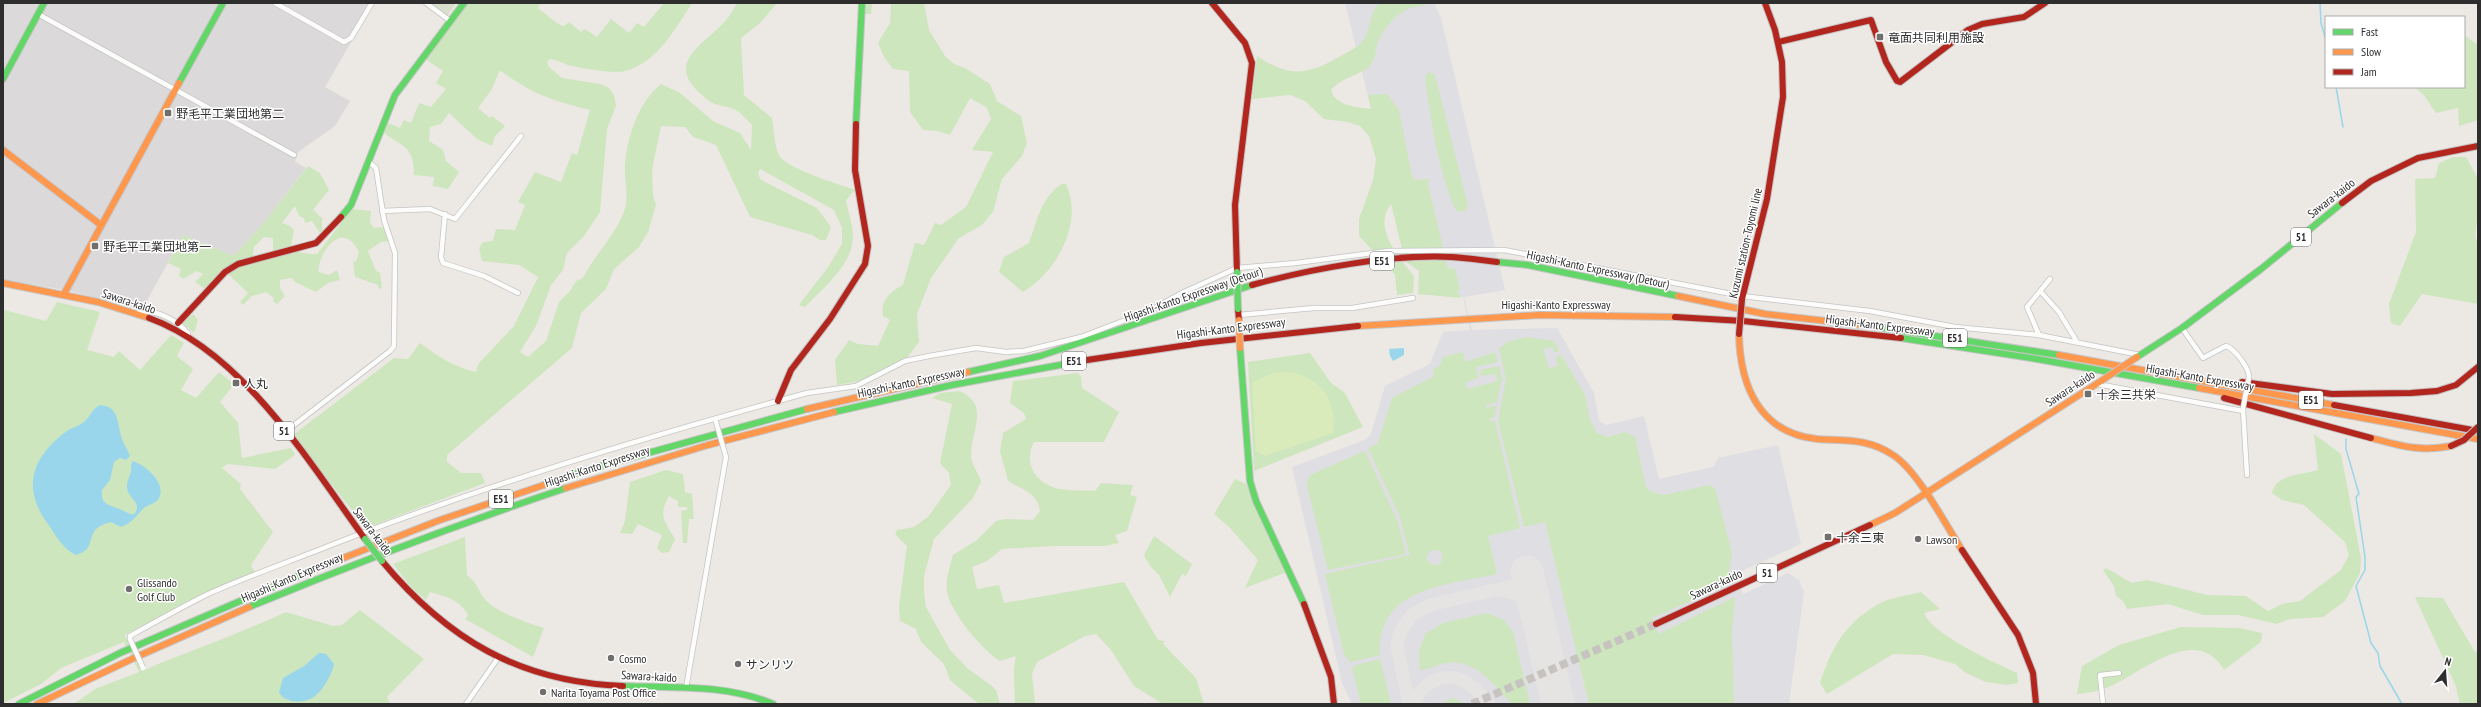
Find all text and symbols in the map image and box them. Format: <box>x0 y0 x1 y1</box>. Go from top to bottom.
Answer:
legend <box>2325 16 2465 88</box>
text: Fast <box>2361 24 2379 39</box>
place label: 竜面共同利用施設 <box>1888 30 1984 45</box>
marker: 竜面共同利用施設 <box>1875 32 1885 42</box>
text: Slow <box>2361 44 2382 59</box>
text: Jam <box>2360 64 2377 79</box>
place label: 野毛平工業団地第二 <box>176 106 284 121</box>
marker: 野毛平工業団地第二 <box>163 108 173 118</box>
street label: Sawara-kaido <box>2304 175 2358 221</box>
street label: Kuzumi station-Toyomi line <box>1725 186 1765 300</box>
road number: 51 <box>2291 228 2311 246</box>
place label: 野毛平工業団地第一 <box>103 239 211 254</box>
marker: 野毛平工業団地第一 <box>90 241 100 251</box>
street label: Higashi-Kanto Expressway (Detour) <box>1525 247 1671 291</box>
road number: E51 <box>1370 252 1394 270</box>
street label: Higashi-Kanto Expressway (Detour) <box>1122 263 1264 325</box>
street label: Sawara-kaido <box>100 285 158 317</box>
street label: Higashi-Kanto Expressway <box>1501 297 1611 312</box>
street label: Higashi-Kanto Expressway <box>1825 311 1936 339</box>
street label: Higashi-Kanto Expressway <box>1176 314 1287 342</box>
road number: E51 <box>1943 329 1967 347</box>
road number: E51 <box>1062 352 1086 370</box>
street label: Higashi-Kanto Expressway <box>2145 360 2256 394</box>
street label: Higashi-Kanto Expressway <box>856 363 966 401</box>
street label: Sawara-kaido <box>2042 367 2098 409</box>
place label: 人丸 <box>244 376 268 391</box>
marker: 人丸 <box>231 378 241 388</box>
place label: 十余三共栄 <box>2096 387 2156 402</box>
marker: 十余三共栄 <box>2083 389 2093 399</box>
road number: E51 <box>2299 391 2323 409</box>
road number: 51 <box>274 422 294 440</box>
street label: Higashi-Kanto Expressway <box>543 442 652 490</box>
road number: E51 <box>489 490 513 508</box>
street label: Sawara-kaido <box>350 504 396 558</box>
place label: 十余三東 <box>1836 530 1884 545</box>
marker: 十余三東 <box>1823 532 1833 542</box>
place label: Lawson <box>1926 532 1957 547</box>
marker: Lawson <box>1913 534 1923 544</box>
street label: Higashi-Kanto Expressway <box>239 549 346 605</box>
road number: 51 <box>1757 564 1777 582</box>
street label: Sawara-kaido <box>1688 565 1744 603</box>
place label: Glissando Golf Club <box>137 575 177 604</box>
marker: Glissando Golf Club <box>124 584 134 594</box>
place label: Cosmo <box>619 651 646 666</box>
north arrow <box>2425 651 2465 691</box>
marker: Cosmo <box>606 653 616 663</box>
text: N <box>2443 654 2453 669</box>
place label: サンリツ <box>746 657 794 672</box>
marker: サンリツ <box>733 659 743 669</box>
street label: Sawara-kaido <box>621 667 677 685</box>
place label: Narita Toyama Post Office <box>551 685 656 700</box>
marker: Narita Toyama Post Office <box>538 687 548 697</box>

